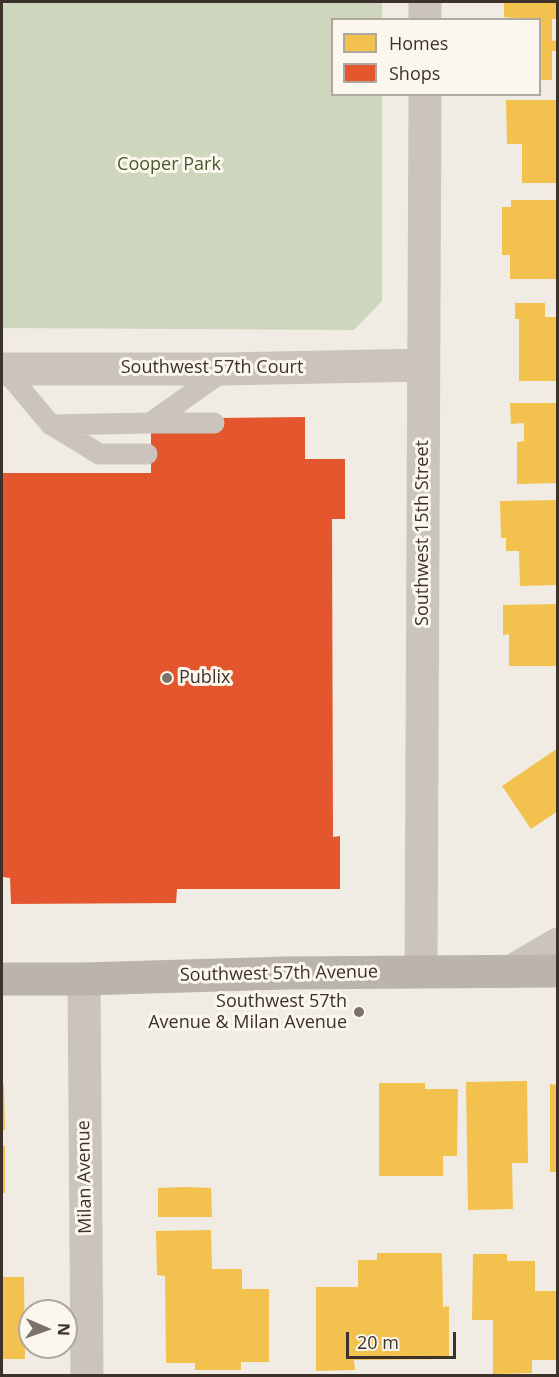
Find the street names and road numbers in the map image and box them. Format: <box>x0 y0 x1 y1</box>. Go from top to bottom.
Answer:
street label: Southwest 57th Court <box>121 357 303 379</box>
street label: Southwest 15th Street <box>412 440 434 626</box>
street label: Southwest 57th Avenue <box>180 961 378 987</box>
street label: Milan Avenue <box>73 1120 97 1234</box>

